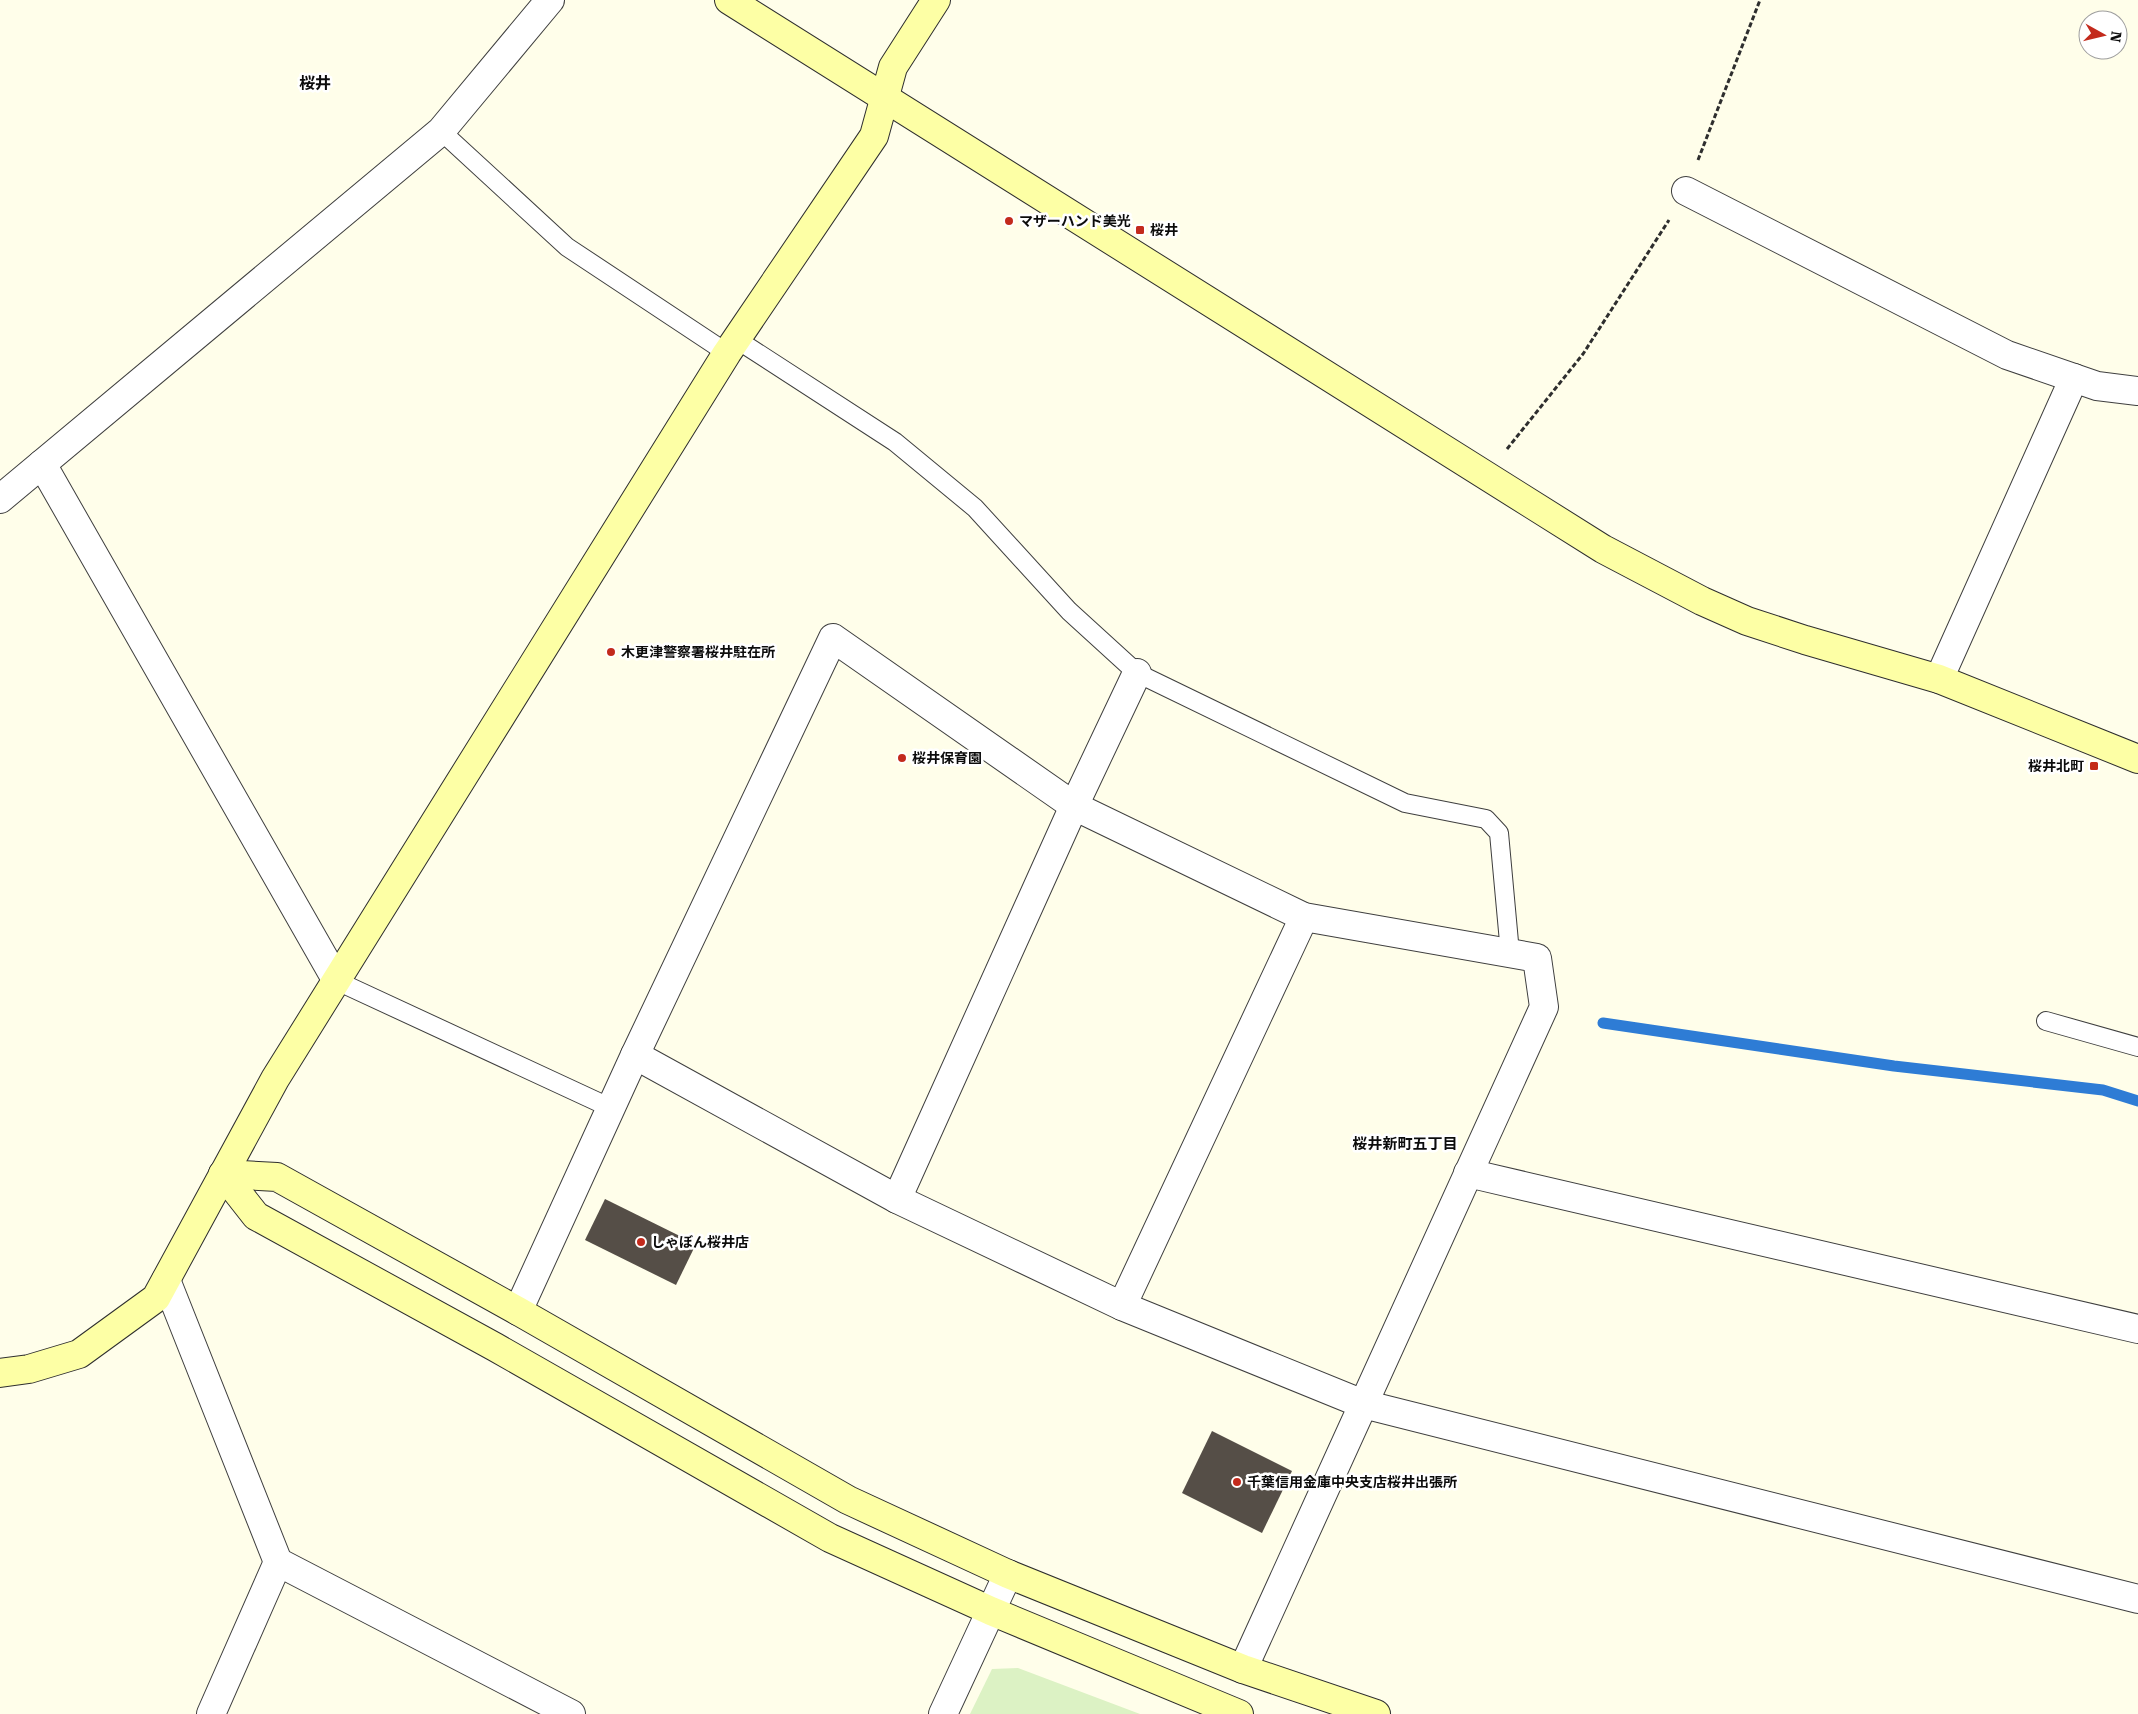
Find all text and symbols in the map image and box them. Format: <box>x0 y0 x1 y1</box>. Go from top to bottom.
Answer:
north arrow <box>2078 10 2128 60</box>
text: N <box>2107 30 2125 43</box>
district label: 桜井 <box>299 74 331 93</box>
place label: マザーハンド美光 <box>1019 213 1131 229</box>
marker: マザーハンド美光 <box>1003 215 1015 227</box>
place label: 桜井 <box>1150 222 1178 238</box>
marker: 桜井 <box>1134 224 1146 236</box>
place label: 木更津警察署桜井駐在所 <box>621 644 775 660</box>
marker: 木更津警察署桜井駐在所 <box>605 646 617 658</box>
place label: 桜井保育園 <box>912 750 982 766</box>
marker: 桜井保育園 <box>896 752 908 764</box>
place label: 桜井北町 <box>2028 758 2084 774</box>
marker: 桜井北町 <box>2088 760 2100 772</box>
district label: 桜井新町五丁目 <box>1352 1135 1458 1153</box>
place label: しゃぼん桜井店 <box>651 1234 749 1250</box>
marker: しゃぼん桜井店 <box>635 1236 647 1248</box>
place label: 千葉信用金庫中央支店桜井出張所 <box>1247 1474 1457 1490</box>
marker: 千葉信用金庫中央支店桜井出張所 <box>1231 1476 1243 1488</box>

